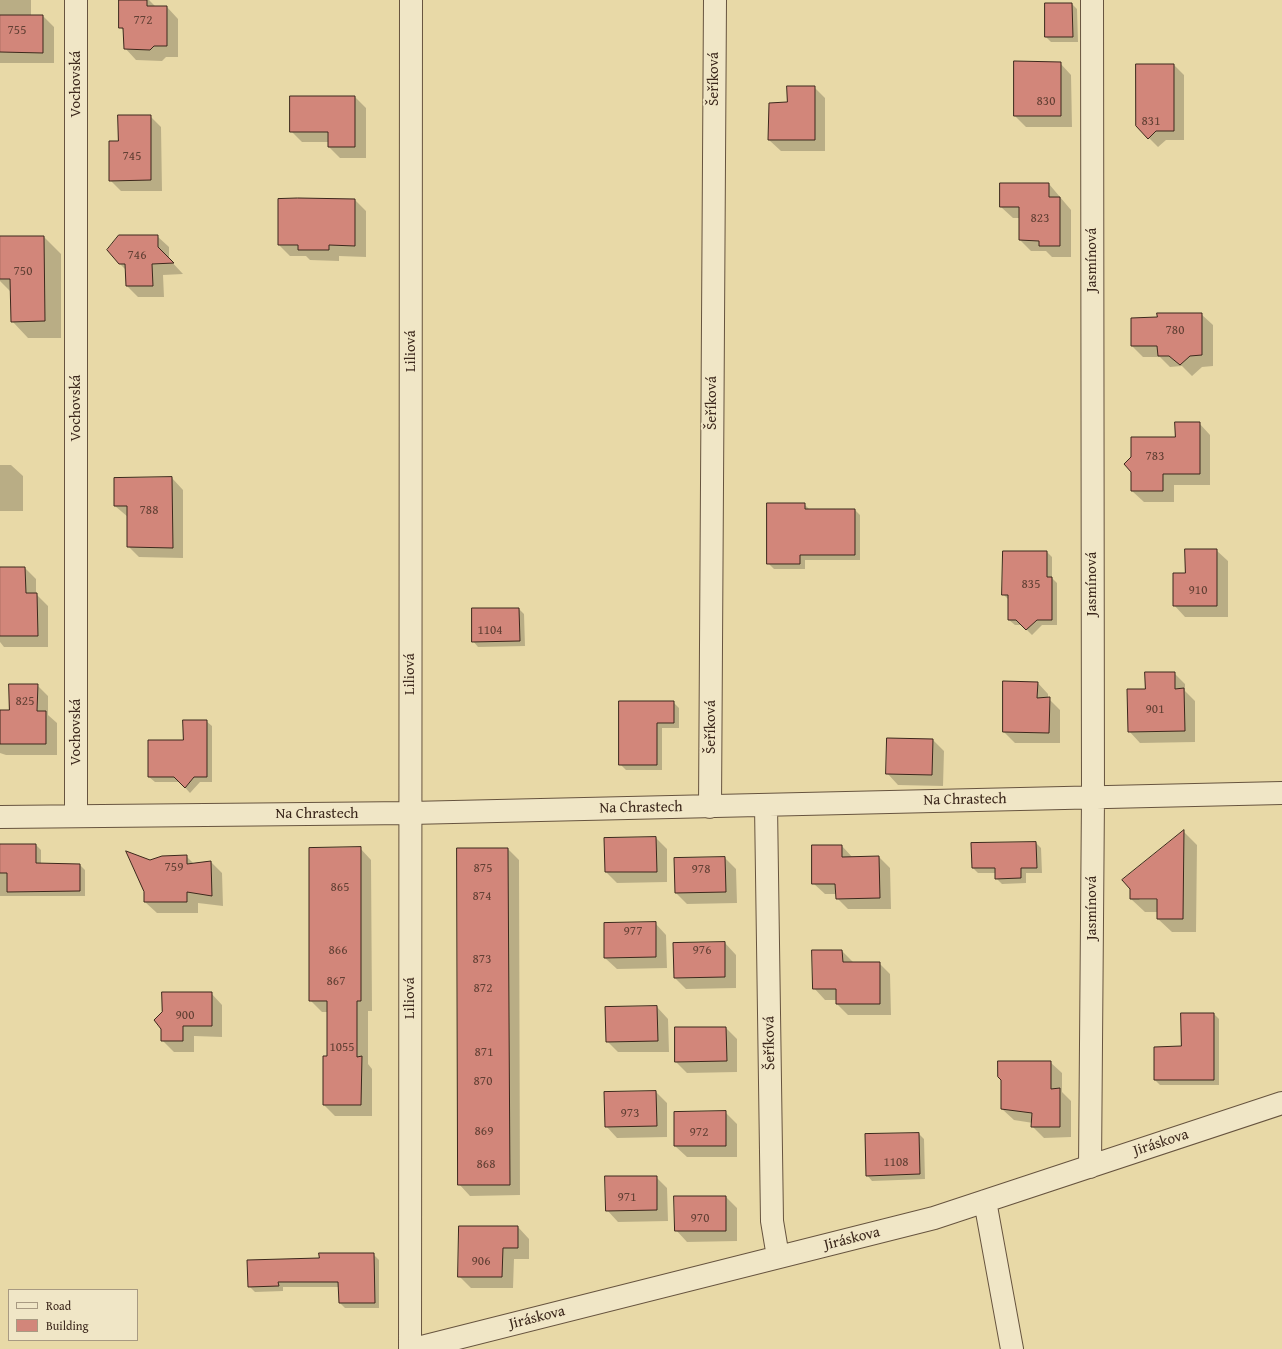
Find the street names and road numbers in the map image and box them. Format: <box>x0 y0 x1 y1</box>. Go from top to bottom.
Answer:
street label: Vochovská <box>67 51 85 117</box>
street label: Šeříková <box>705 52 723 106</box>
street label: Jasmínová <box>1083 228 1101 292</box>
street label: Liliová <box>402 330 420 372</box>
street label: Vochovská <box>67 375 85 441</box>
street label: Šeříková <box>703 376 721 430</box>
street label: Jasmínová <box>1083 552 1101 616</box>
street label: Liliová <box>401 653 419 695</box>
street label: Vochovská <box>67 699 85 765</box>
street label: Šeříková <box>702 700 720 754</box>
street label: Na Chrastech <box>923 790 1007 810</box>
street label: Na Chrastech <box>599 798 683 818</box>
street label: Na Chrastech <box>275 805 359 823</box>
street label: Jasmínová <box>1083 876 1101 940</box>
street label: Liliová <box>401 977 419 1019</box>
street label: Šeříková <box>761 1016 779 1070</box>
street label: Jiráskova <box>1131 1126 1191 1160</box>
street label: Jiráskova <box>822 1223 882 1255</box>
street label: Jiráskova <box>507 1302 567 1334</box>

